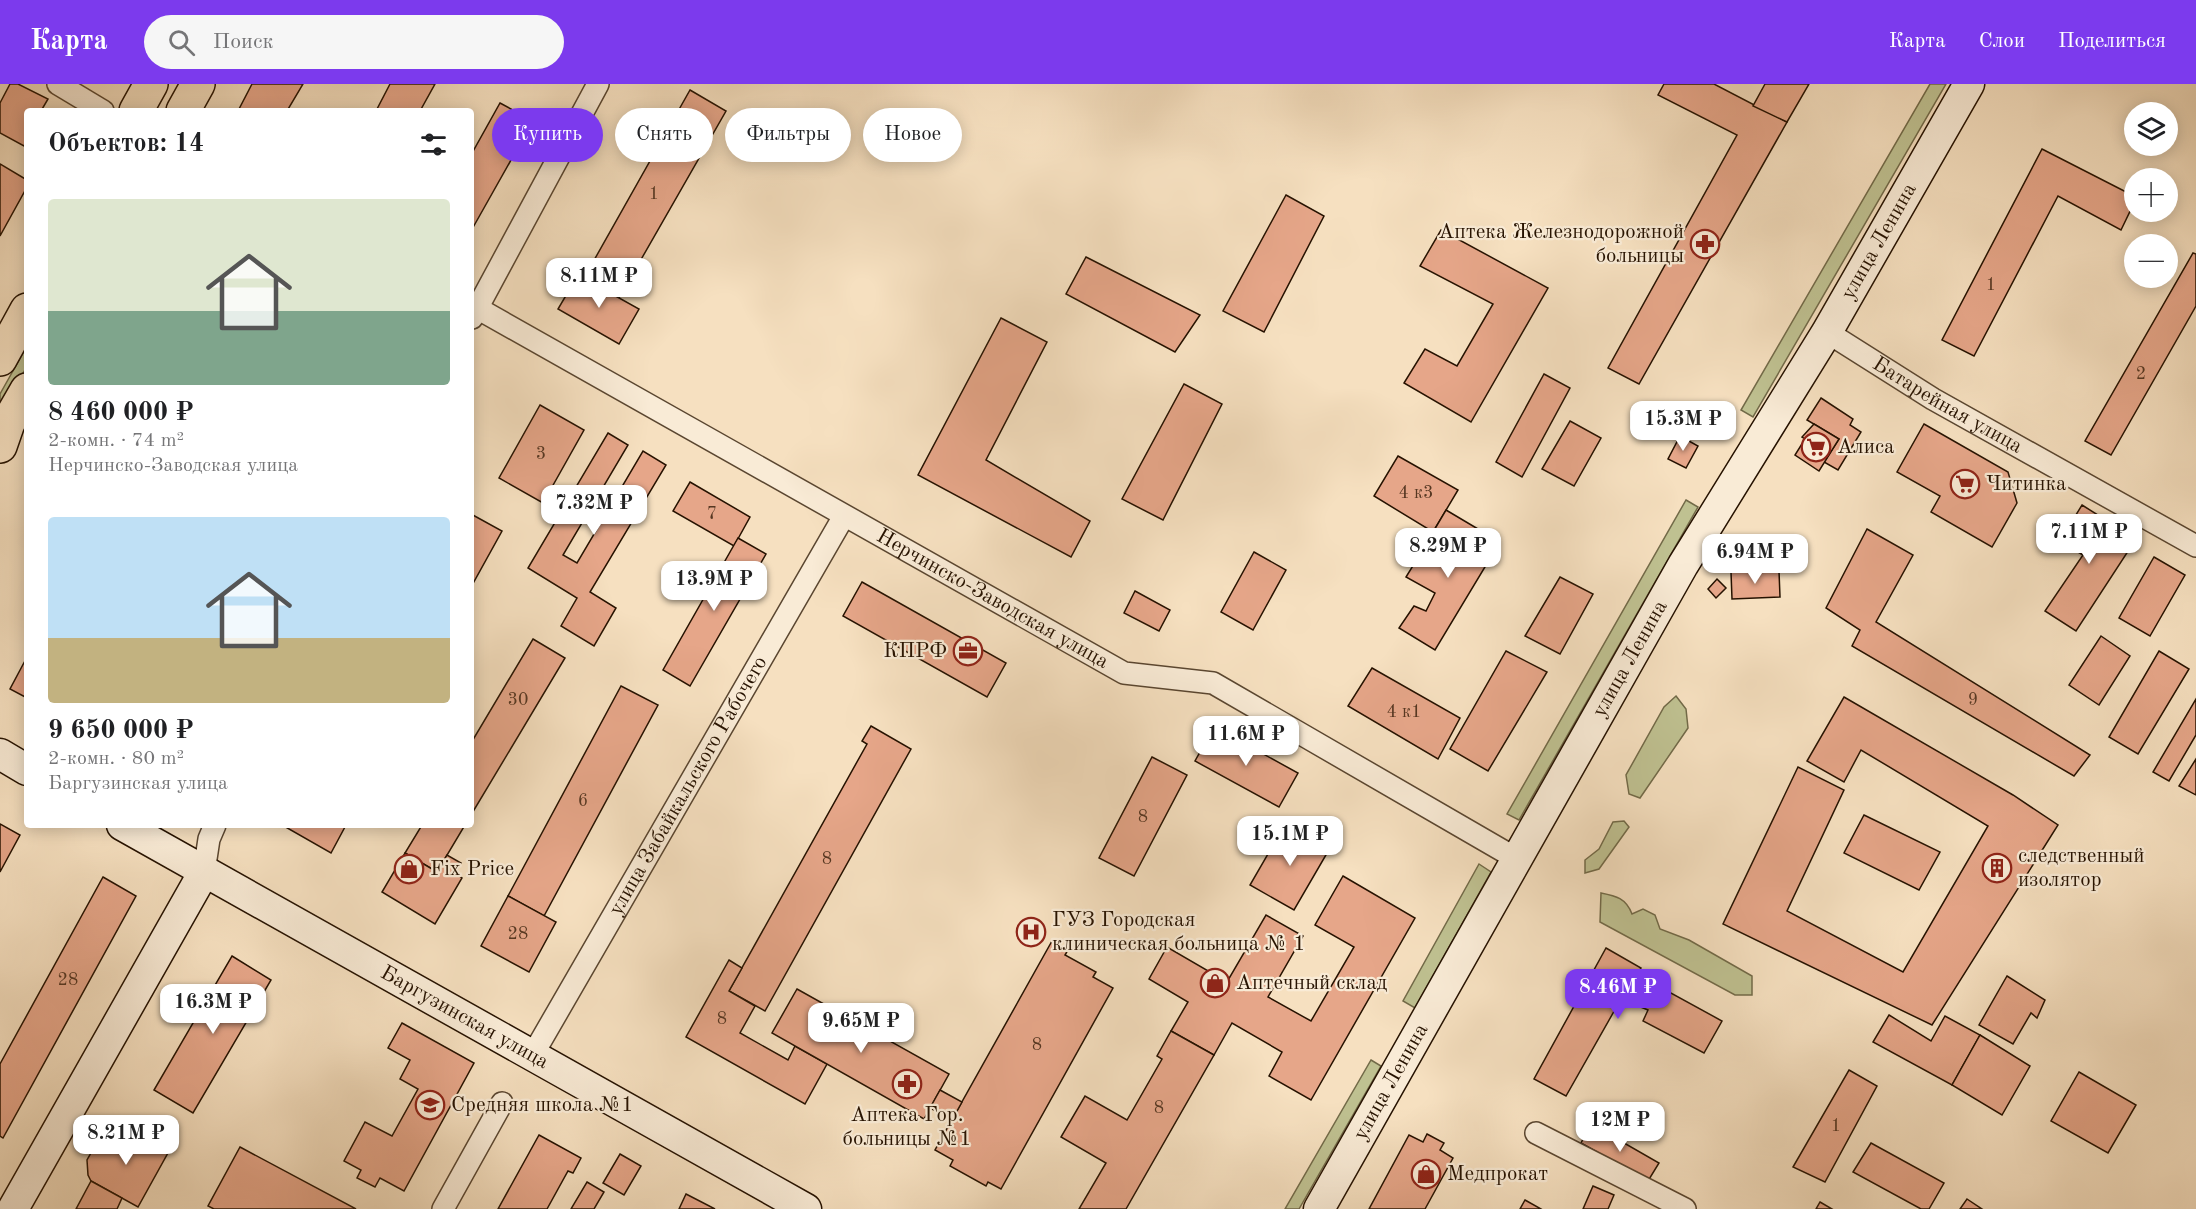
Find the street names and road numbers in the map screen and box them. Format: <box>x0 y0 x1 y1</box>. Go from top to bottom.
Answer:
street label: улица Ленина <box>1837 180 1920 303</box>
street label: Батарейная улица <box>1869 353 2026 457</box>
street label: Нерчинско-Заводская улица <box>873 525 1112 673</box>
street label: улица Ленина <box>1589 597 1671 721</box>
street label: улица Забайкальского Рабочего <box>605 653 771 919</box>
street label: Баргузинская улица <box>377 962 552 1073</box>
street label: улица Ленина <box>1350 1020 1432 1144</box>

